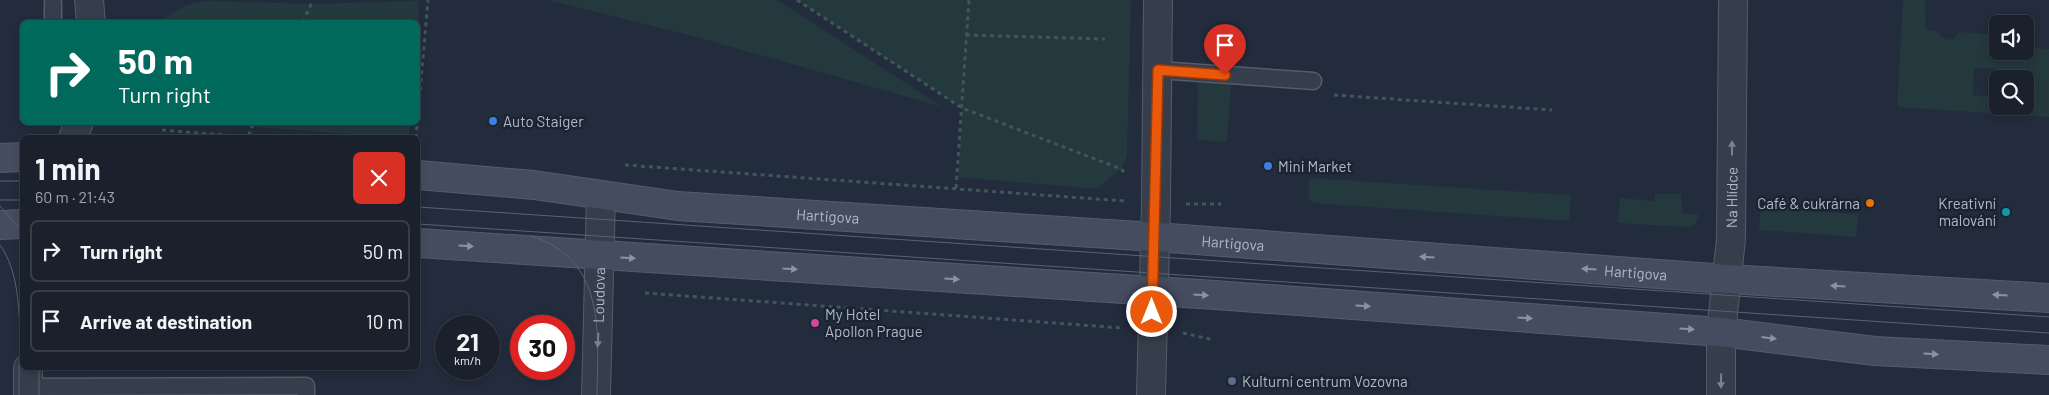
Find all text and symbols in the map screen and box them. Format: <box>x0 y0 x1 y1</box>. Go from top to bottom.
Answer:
map controls <box>1989 15 2034 115</box>
button: sound <box>1989 15 2034 60</box>
pin <box>1204 24 1246 75</box>
icon: arrive <box>1211 31 1239 59</box>
text: 50 m <box>118 39 193 81</box>
icon: right <box>35 40 100 105</box>
button: search <box>1989 70 2034 115</box>
text: Turn right <box>118 81 211 107</box>
place label: Auto Staiger <box>503 112 584 130</box>
marker: Auto Staiger <box>487 115 499 127</box>
one-way arrow <box>1728 139 1736 155</box>
text: 1 min <box>35 150 101 186</box>
button: close <box>353 152 405 204</box>
place label: Mini Market <box>1278 157 1352 175</box>
marker: Mini Market <box>1262 160 1274 172</box>
street label: Na Hlídce <box>1722 167 1741 228</box>
text: 60 m · 21:43 <box>35 187 115 206</box>
place label: Café & cukrárna <box>1757 194 1860 212</box>
place label: Kreativní malování <box>1938 194 1996 229</box>
marker: Café & cukrárna <box>1864 197 1876 209</box>
street label: Hartigova <box>796 205 860 227</box>
marker: Kreativní malování <box>2000 206 2012 218</box>
street label: Hartigova <box>1201 231 1265 254</box>
icon: right <box>37 237 65 265</box>
text: Turn right <box>80 240 162 263</box>
text: 50 m <box>363 240 403 263</box>
one-way arrow <box>458 242 474 250</box>
one-way arrow <box>1418 253 1434 261</box>
one-way arrow <box>620 255 636 263</box>
street label: Hartigova <box>1604 261 1668 284</box>
one-way arrow <box>783 265 799 273</box>
one-way arrow <box>1580 265 1596 273</box>
street label: Loudova <box>589 267 608 323</box>
one-way arrow <box>945 276 961 284</box>
one-way arrow <box>1830 281 1846 289</box>
position arrow <box>1125 285 1177 337</box>
one-way arrow <box>1193 291 1209 299</box>
one-way arrow <box>1992 291 2008 299</box>
one-way arrow <box>1355 302 1371 310</box>
place label: My Hotel Apollon Prague <box>825 305 923 340</box>
icon: arrive <box>37 307 65 335</box>
text: Arrive at destination <box>80 310 252 333</box>
text: 10 m <box>366 310 403 333</box>
one-way arrow <box>1517 314 1533 322</box>
speed limit sign: 30 <box>510 315 575 380</box>
marker: My Hotel Apollon Prague <box>809 317 821 329</box>
text: 21 <box>456 326 479 356</box>
one-way arrow <box>1679 326 1695 334</box>
one-way arrow <box>594 332 602 348</box>
one-way arrow <box>1761 334 1777 342</box>
one-way arrow <box>1923 350 1939 358</box>
text: km/h <box>454 353 481 367</box>
place label: Kulturní centrum Vozovna <box>1242 372 1408 390</box>
one-way arrow <box>1717 373 1725 389</box>
marker: Kulturní centrum Vozovna <box>1226 375 1238 387</box>

